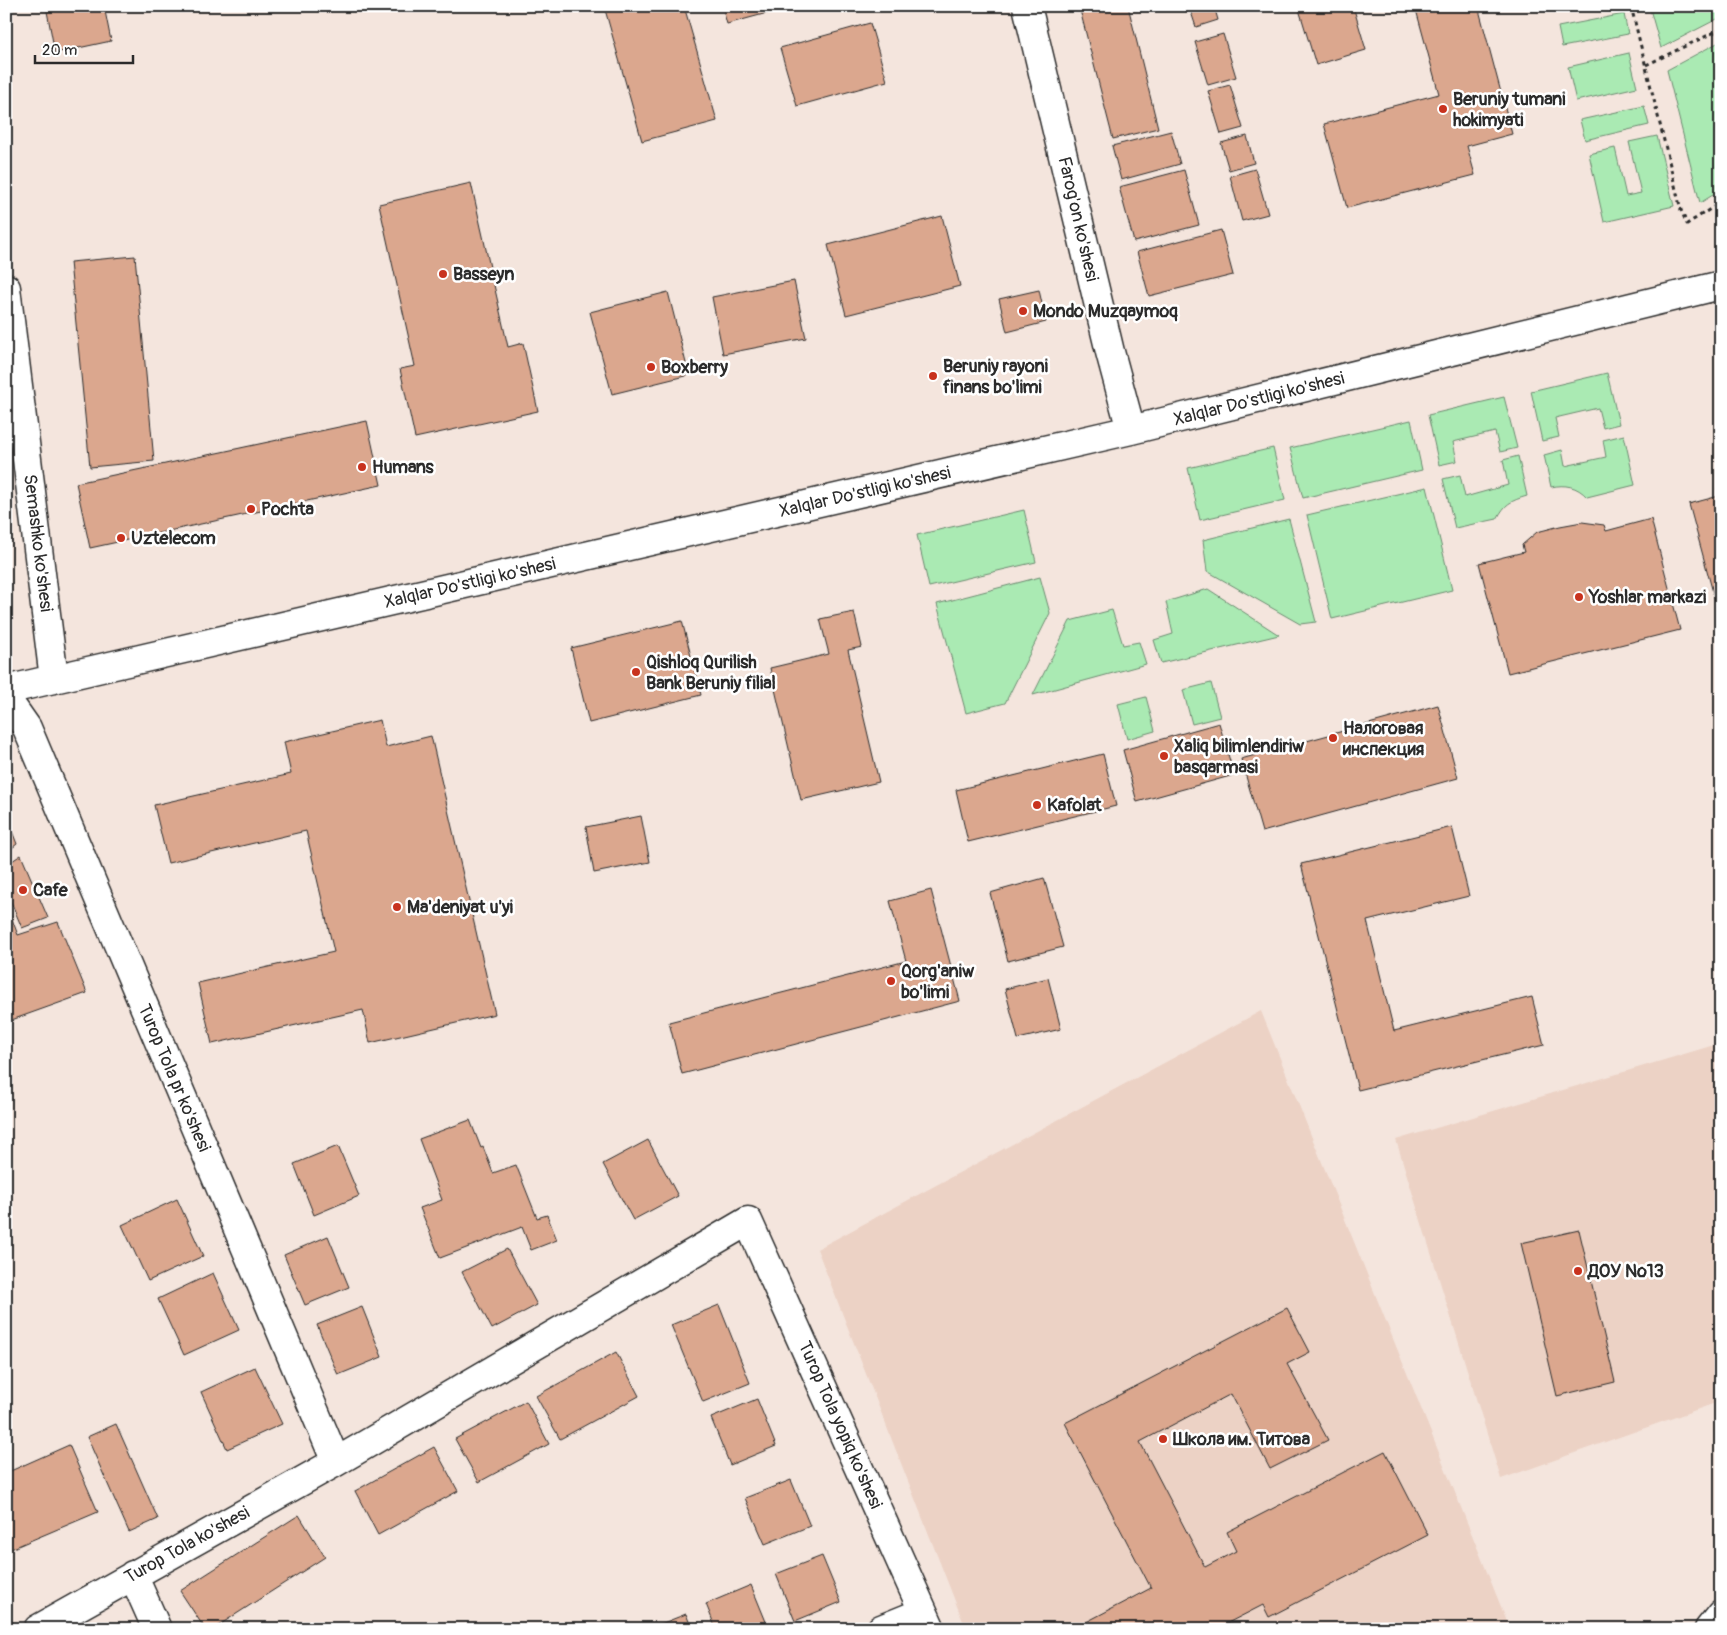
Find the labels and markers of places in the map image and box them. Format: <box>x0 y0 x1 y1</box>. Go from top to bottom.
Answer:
place label: Beruniy tumani hokimyati <box>1453 88 1566 132</box>
marker: Beruniy tumani hokimyati <box>1437 103 1449 115</box>
place label: Basseyn <box>453 263 514 286</box>
marker: Basseyn <box>437 268 449 280</box>
place label: Mondo Muzqaymoq <box>1033 300 1178 323</box>
marker: Mondo Muzqaymoq <box>1017 305 1029 317</box>
place label: Beruniy rayoni finans bo'limi <box>943 355 1048 399</box>
place label: Boxberry <box>661 356 728 379</box>
marker: Boxberry <box>645 361 657 373</box>
marker: Beruniy rayoni finans bo'limi <box>927 370 939 382</box>
place label: Humans <box>372 456 435 479</box>
marker: Humans <box>356 461 368 473</box>
place label: Pochta <box>261 498 314 521</box>
marker: Pochta <box>245 503 257 515</box>
place label: Uztelecom <box>131 527 216 550</box>
marker: Uztelecom <box>115 532 127 544</box>
place label: Yoshlar markazi <box>1588 586 1706 609</box>
marker: Yoshlar markazi <box>1573 591 1585 603</box>
place label: Qishloq Qurilish Bank Beruniy filial <box>646 651 776 695</box>
marker: Qishloq Qurilish Bank Beruniy filial <box>630 666 642 678</box>
place label: Налоговая инспекция <box>1342 717 1424 761</box>
marker: Налоговая инспекция <box>1327 732 1339 744</box>
place label: Xaliq bilimlendiriw basqarmasi <box>1174 735 1305 779</box>
marker: Xaliq bilimlendiriw basqarmasi <box>1158 750 1170 762</box>
place label: Kafolat <box>1047 794 1102 817</box>
marker: Kafolat <box>1031 799 1043 811</box>
place label: Cafe <box>33 879 69 902</box>
marker: Cafe <box>17 884 29 896</box>
place label: Ma'deniyat u'yi <box>407 896 513 919</box>
marker: Ma'deniyat u'yi <box>391 901 403 913</box>
place label: Qorg'aniw bo'limi <box>901 960 975 1004</box>
marker: Qorg'aniw bo'limi <box>885 975 897 987</box>
place label: ДОУ №13 <box>1587 1260 1664 1283</box>
marker: ДОУ №13 <box>1572 1265 1584 1277</box>
place label: Школа им. Титова <box>1172 1428 1311 1451</box>
marker: Школа им. Титова <box>1157 1433 1169 1445</box>

